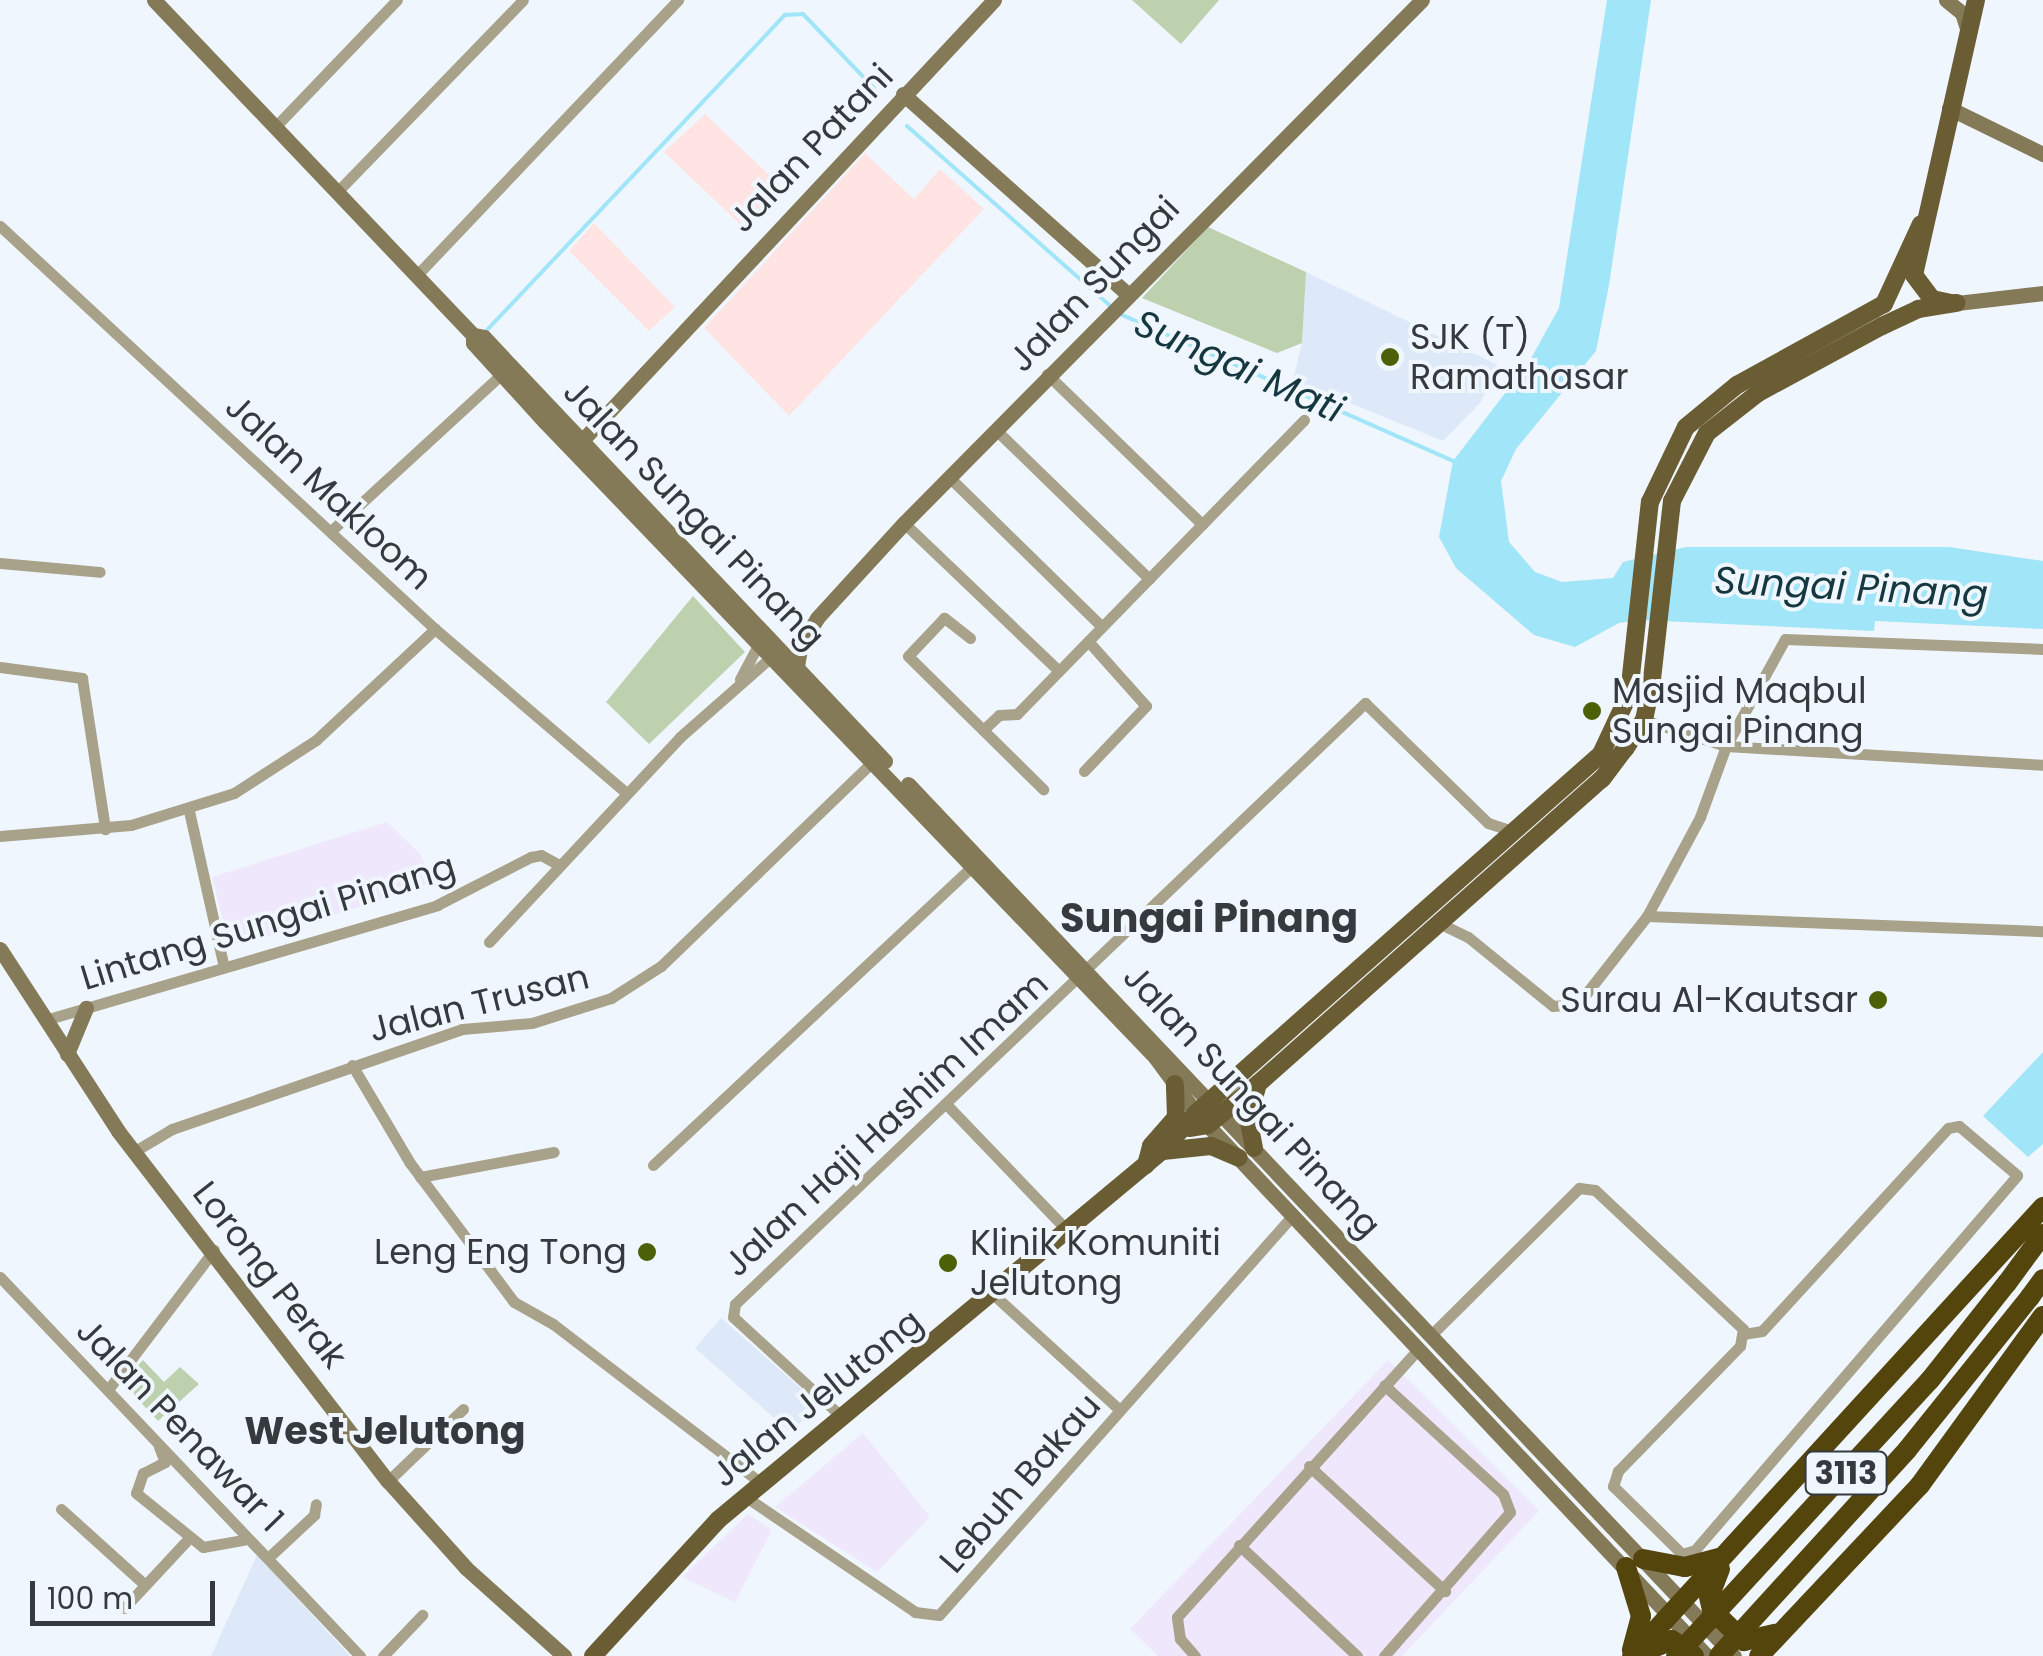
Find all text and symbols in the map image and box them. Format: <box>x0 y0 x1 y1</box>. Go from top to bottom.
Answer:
street label: Jalan Patani <box>720 55 902 241</box>
street label: Jalan Sungai <box>1000 188 1188 380</box>
water label: Sungai Mati <box>1127 300 1351 432</box>
place label: SJK (T) Ramathasar <box>1410 316 1628 398</box>
marker: SJK (T) Ramathasar <box>1379 346 1401 368</box>
street label: Jalan Sungai Pinang <box>555 371 833 657</box>
street label: Jalan Makloom <box>217 385 441 599</box>
water label: Sungai Pinang <box>1713 557 1989 617</box>
place label: Masjid Maqbul Sungai Pinang <box>1612 670 1866 752</box>
marker: Masjid Maqbul Sungai Pinang <box>1581 700 1603 722</box>
street label: Lintang Sungai Pinang <box>76 845 460 999</box>
district label: Sungai Pinang <box>1060 894 1358 942</box>
street label: Jalan Trusan <box>365 955 593 1051</box>
street label: Jalan Sungai Pinang <box>1115 956 1389 1246</box>
street label: Jalan Haji Hashim Imam <box>715 963 1057 1285</box>
place label: Surau Al-Kautsar <box>1560 979 1858 1021</box>
marker: Surau Al-Kautsar <box>1867 989 1889 1011</box>
street label: Lorong Perak <box>184 1173 356 1377</box>
place label: Klinik Komuniti Jelutong <box>970 1222 1221 1304</box>
place label: Leng Eng Tong <box>374 1231 627 1273</box>
marker: Leng Eng Tong <box>636 1241 658 1263</box>
marker: Klinik Komuniti Jelutong <box>935 1250 961 1276</box>
street label: Jalan Jelutong <box>703 1300 931 1496</box>
street label: Jalan Penawar 1 <box>68 1310 292 1540</box>
street label: Lebuh Bakau <box>931 1385 1109 1581</box>
district label: West Jelutong <box>244 1408 526 1454</box>
road number: 3113 <box>1804 1446 1888 1500</box>
scale bar <box>35 1561 220 1623</box>
text: 100 m <box>47 1577 133 1620</box>

